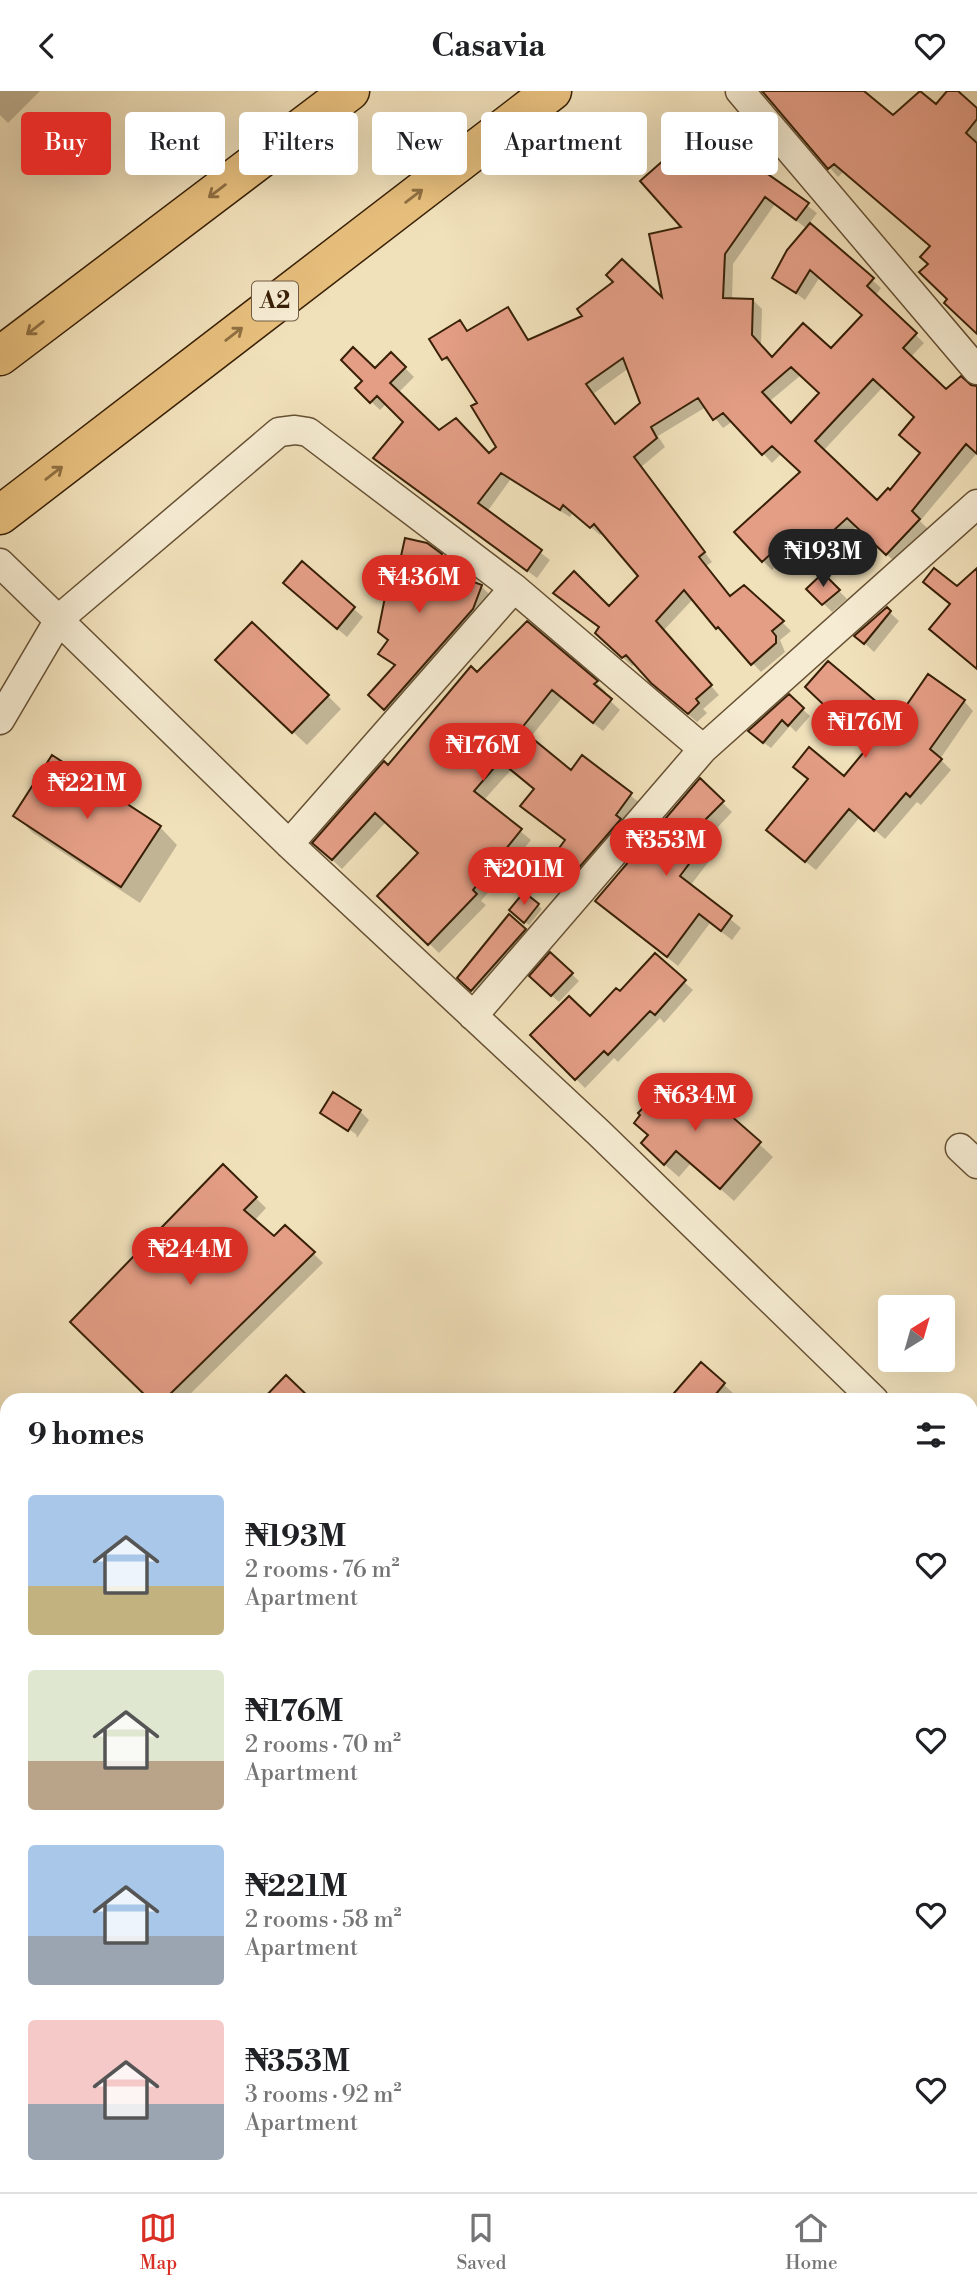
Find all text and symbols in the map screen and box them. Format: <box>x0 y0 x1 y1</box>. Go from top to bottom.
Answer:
text: Casavia <box>431 26 546 66</box>
icon: back <box>28 27 66 65</box>
icon: heart <box>911 27 949 65</box>
chip: Buy <box>21 112 111 175</box>
chip: Rent <box>125 112 225 175</box>
chip: Filters <box>239 112 358 175</box>
chip: New <box>372 112 467 175</box>
chip: Apartment <box>481 112 647 175</box>
chip: House <box>661 112 778 175</box>
one-way arrow <box>208 184 227 198</box>
one-way arrow <box>405 188 423 203</box>
road number: A2 <box>252 281 298 321</box>
one-way arrow <box>27 320 45 336</box>
one-way arrow <box>224 326 242 341</box>
one-way arrow <box>44 466 63 481</box>
pin: ₦193M <box>774 529 872 589</box>
text: ₦193M <box>784 538 862 566</box>
pin: ₦436M <box>370 555 468 615</box>
text: ₦436M <box>378 564 460 592</box>
pin: ₦176M <box>816 701 914 760</box>
text: ₦176M <box>827 709 903 737</box>
pin: ₦176M <box>434 723 532 783</box>
text: ₦176M <box>445 732 521 760</box>
pin: ₦221M <box>38 761 136 821</box>
text: ₦221M <box>48 770 126 798</box>
pin: ₦353M <box>617 819 715 878</box>
text: ₦353M <box>626 827 706 855</box>
pin: ₦201M <box>475 847 573 907</box>
text: ₦201M <box>484 856 564 884</box>
pin: ₦634M <box>646 1073 744 1133</box>
text: ₦634M <box>654 1082 736 1110</box>
pin: ₦244M <box>141 1227 239 1287</box>
text: ₦244M <box>148 1236 232 1264</box>
north arrow <box>878 1295 956 1372</box>
map controls <box>878 1295 955 1372</box>
text: 9 homes <box>28 1416 144 1454</box>
icon: filters <box>912 1416 950 1454</box>
text: ₦193M <box>245 1518 346 1556</box>
icon: home <box>84 1523 168 1607</box>
icon: heart <box>912 1546 950 1584</box>
text: 2 rooms · 76 m² <box>245 1556 400 1584</box>
text: Apartment <box>245 1584 358 1612</box>
text: ₦176M <box>245 1693 343 1731</box>
icon: home <box>84 1698 168 1782</box>
icon: heart <box>912 1721 950 1759</box>
text: 2 rooms · 70 m² <box>245 1731 401 1759</box>
text: Apartment <box>245 1759 358 1787</box>
text: ₦221M <box>245 1868 347 1906</box>
icon: home <box>84 1873 168 1957</box>
icon: heart <box>912 1896 950 1934</box>
text: 2 rooms · 58 m² <box>245 1906 402 1934</box>
text: Apartment <box>245 1934 358 1962</box>
text: ₦353M <box>245 2043 350 2081</box>
icon: home <box>84 2048 168 2132</box>
icon: heart <box>912 2071 950 2109</box>
text: 3 rooms · 92 m² <box>245 2081 401 2109</box>
text: Apartment <box>245 2109 358 2137</box>
tab: Map <box>139 2209 177 2275</box>
tab: Saved <box>456 2209 506 2275</box>
tab: Home <box>785 2209 837 2275</box>

